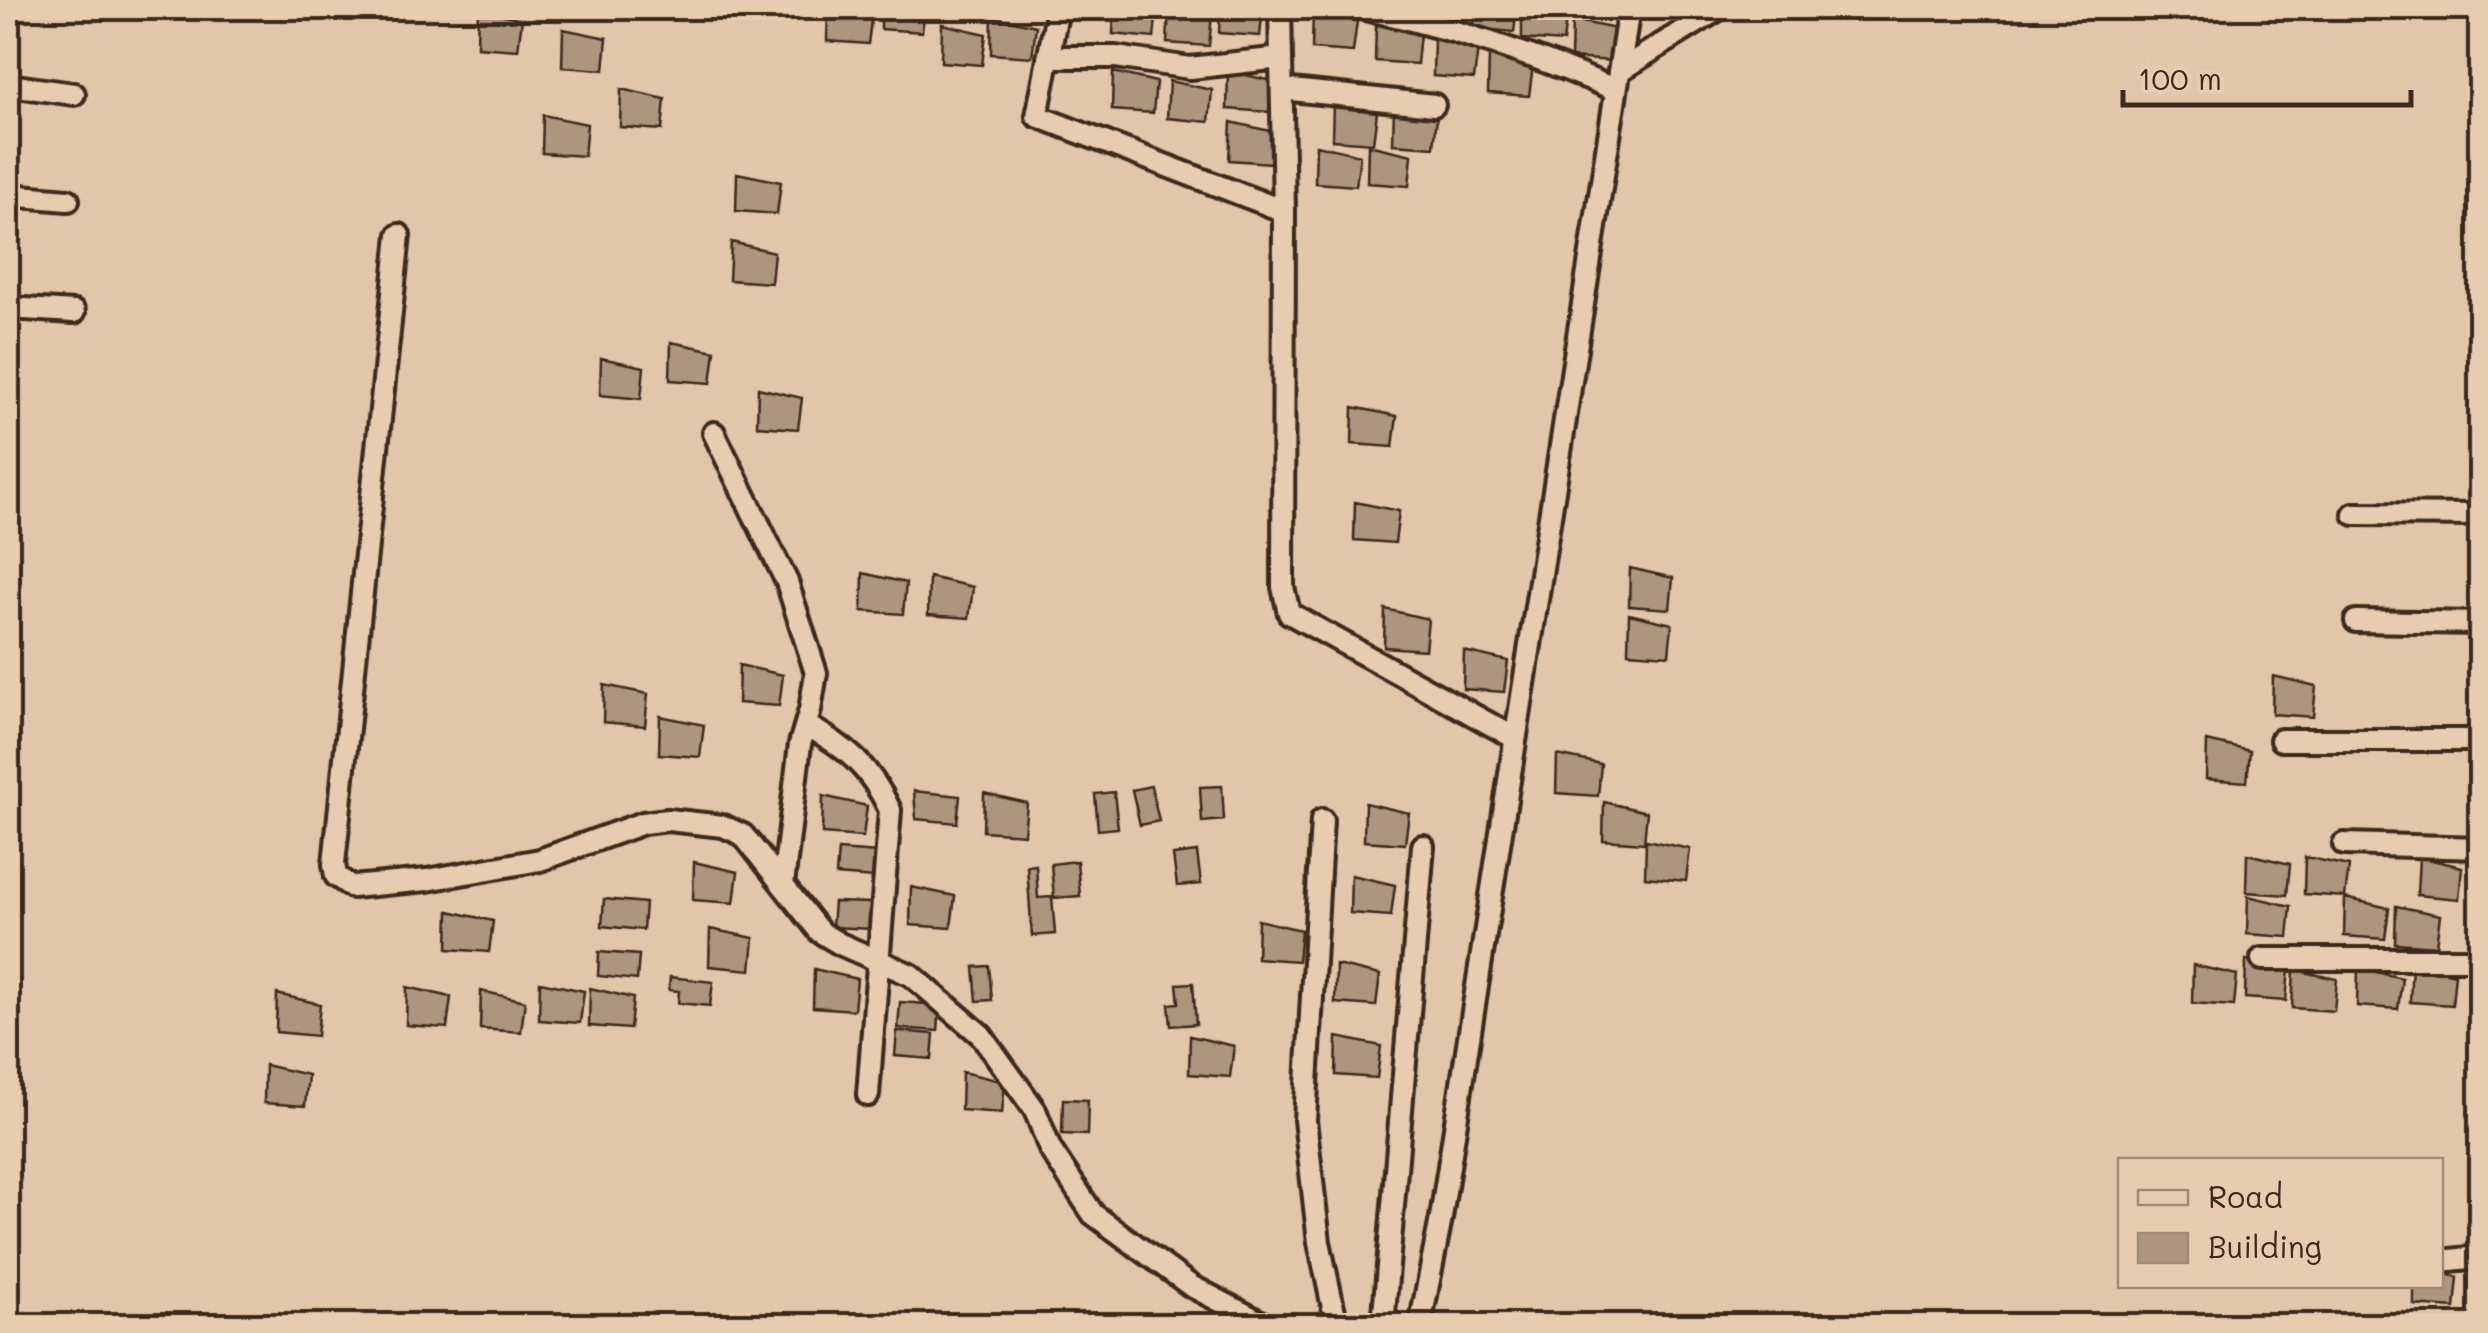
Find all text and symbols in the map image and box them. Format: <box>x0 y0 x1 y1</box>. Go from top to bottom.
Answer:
scale bar <box>2123 45 2410 107</box>
text: 100 m <box>2138 58 2222 98</box>
legend <box>2118 1158 2443 1288</box>
text: Road <box>2208 1176 2283 1216</box>
text: Building <box>2208 1226 2322 1266</box>

